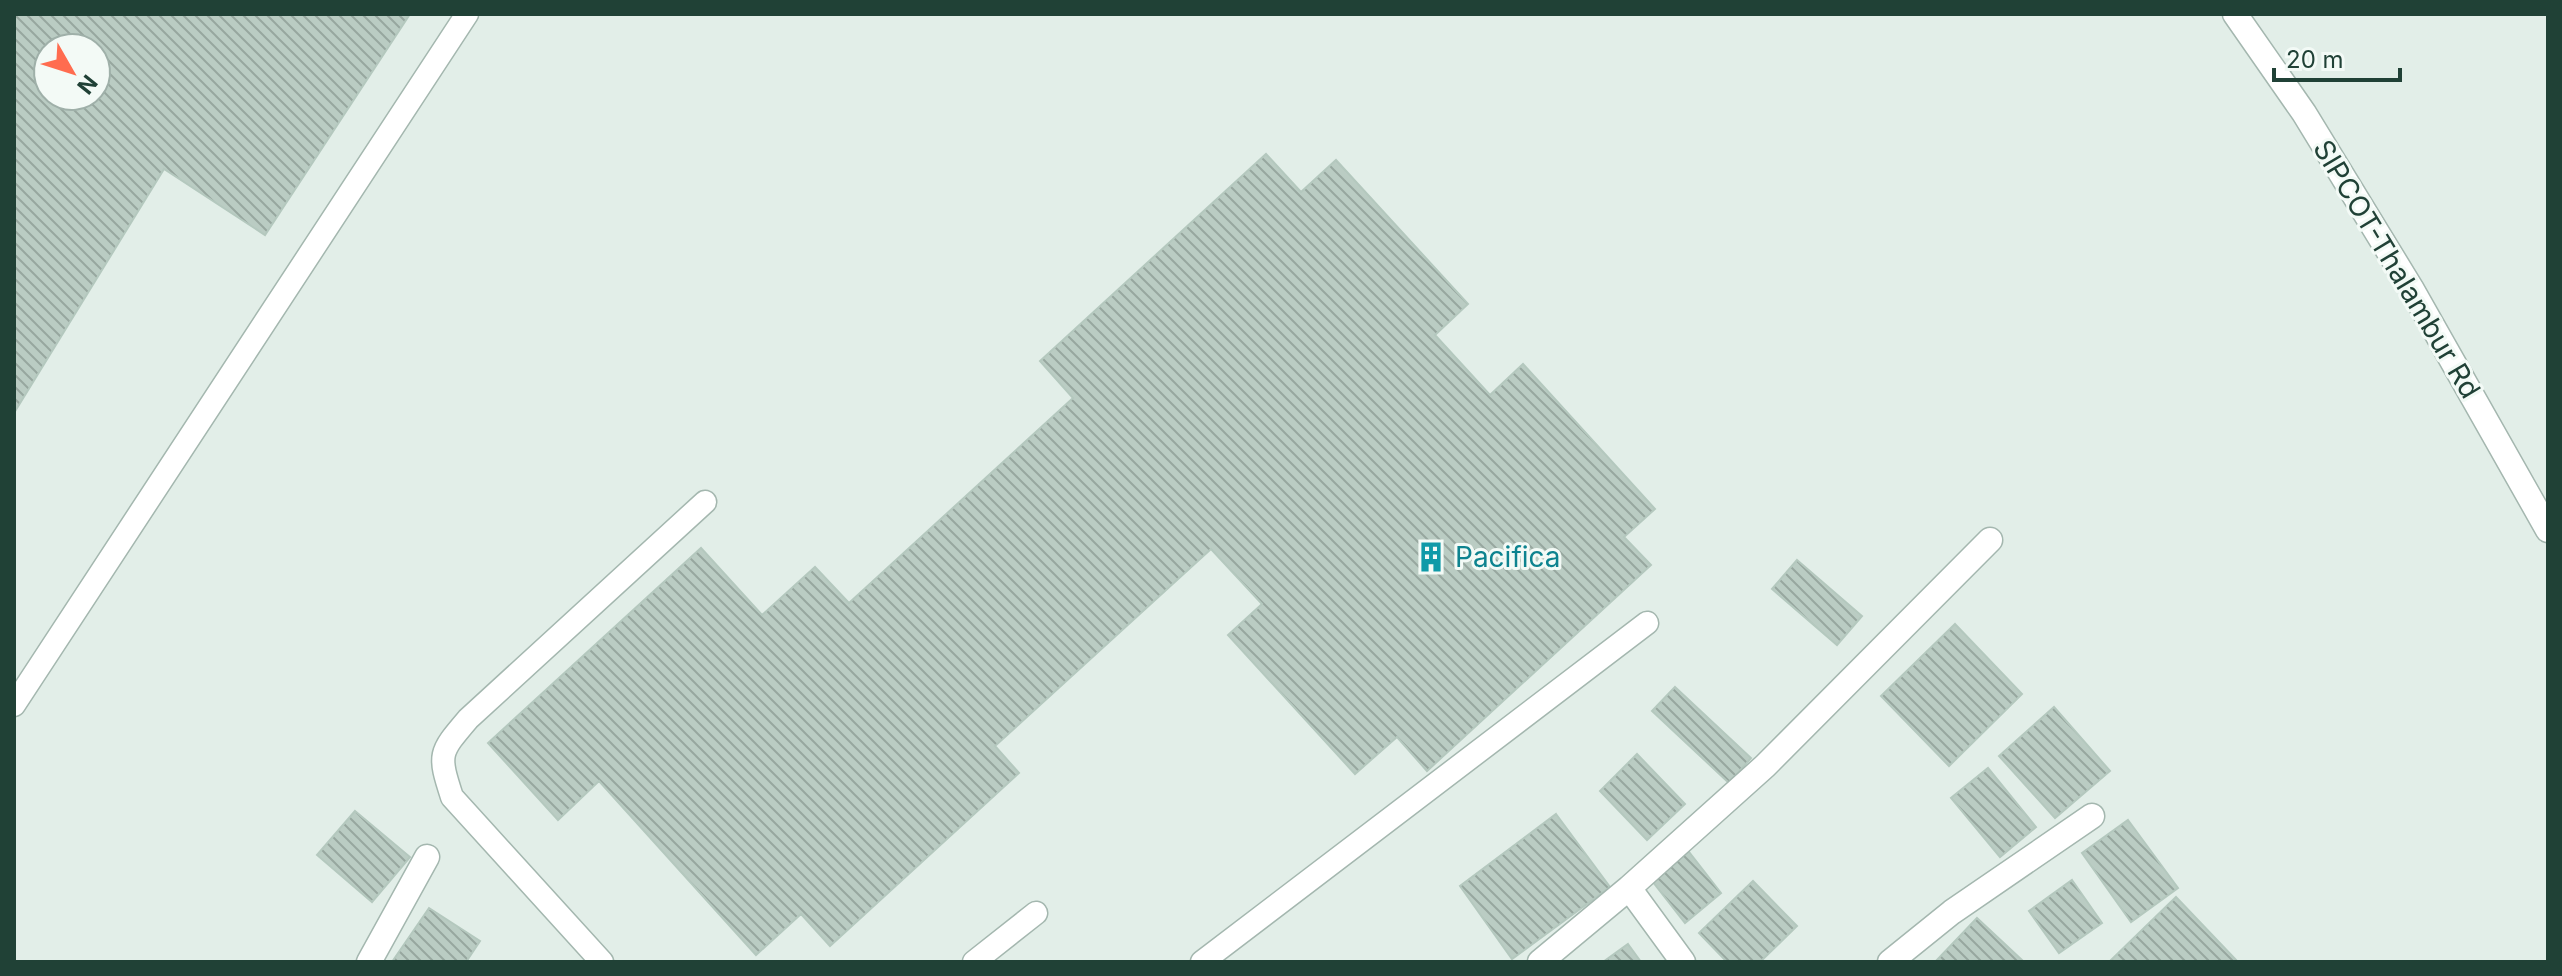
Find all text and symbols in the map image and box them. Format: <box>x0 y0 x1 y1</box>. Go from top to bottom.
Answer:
north arrow <box>32 32 112 112</box>
scale bar <box>2274 32 2400 82</box>
text: 20 m <box>2286 45 2344 74</box>
text: N <box>72 70 103 99</box>
street label: SIPCOT-Thalambur Rd <box>2306 134 2488 404</box>
building icon: Pacifica <box>1414 540 1448 574</box>
place label: Pacifica <box>1455 540 1561 574</box>

